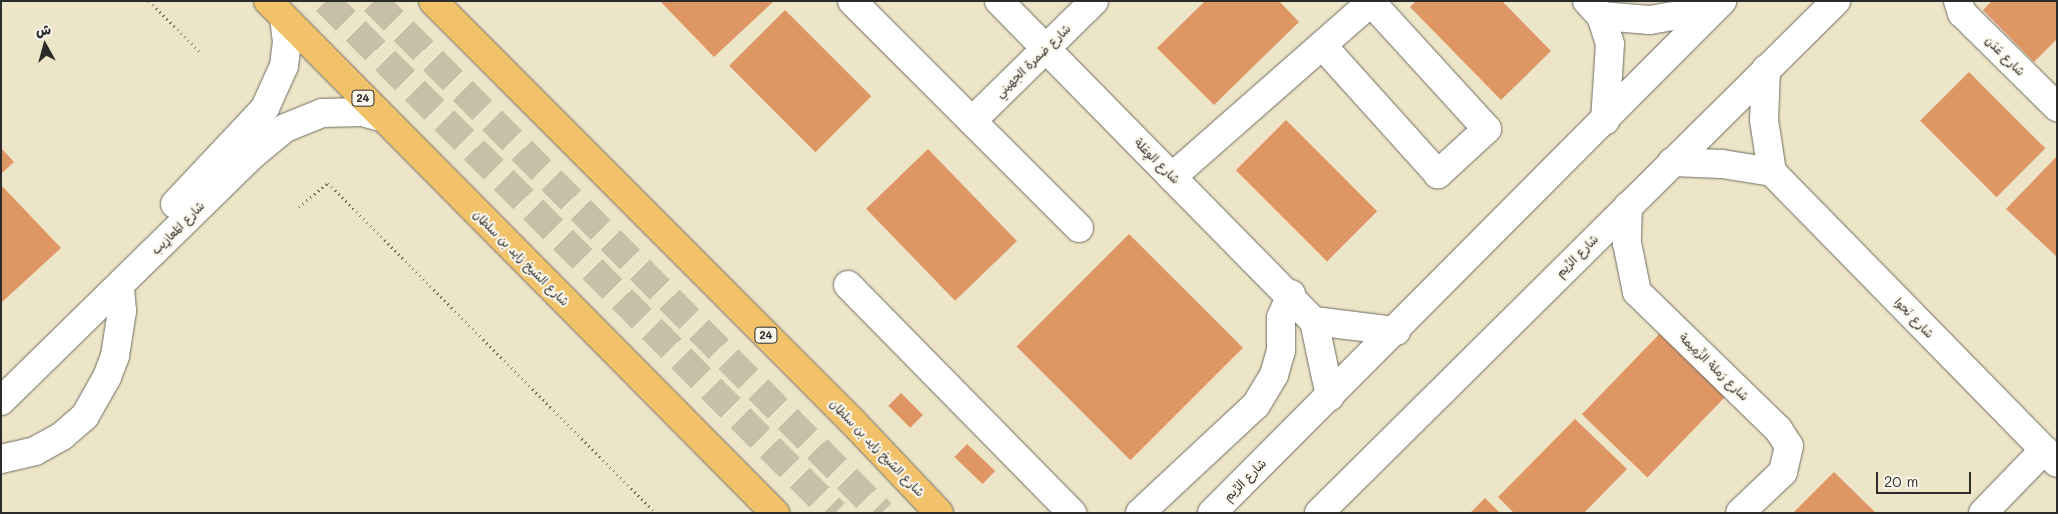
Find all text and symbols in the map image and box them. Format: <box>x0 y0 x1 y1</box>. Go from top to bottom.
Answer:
text: ش <box>34 19 52 40</box>
north arrow <box>20 20 70 70</box>
street label: شارع ضمرة الجهيني <box>992 21 1074 101</box>
street label: شارع عَدَن <box>1982 33 2028 79</box>
road number: 24 <box>350 90 376 106</box>
street label: شارع الوِعَلة <box>1131 135 1183 187</box>
street label: شارع المَعازِيب <box>148 198 208 258</box>
street label: شارع الشيخ زايد بن سلطان <box>470 207 572 309</box>
street label: شارع الرِّيم <box>1553 232 1601 280</box>
street label: شارع نَحوا <box>1891 295 1937 341</box>
road number: 24 <box>754 326 778 344</box>
street label: شارع رَملة الزِّمِيمة <box>1676 330 1752 404</box>
street label: شارع الشيخ زايد بن سلطان <box>827 396 927 500</box>
street label: شارع الرِّيم <box>1221 456 1269 504</box>
scale bar <box>1878 462 1973 494</box>
text: 20 m <box>1884 471 1918 491</box>

